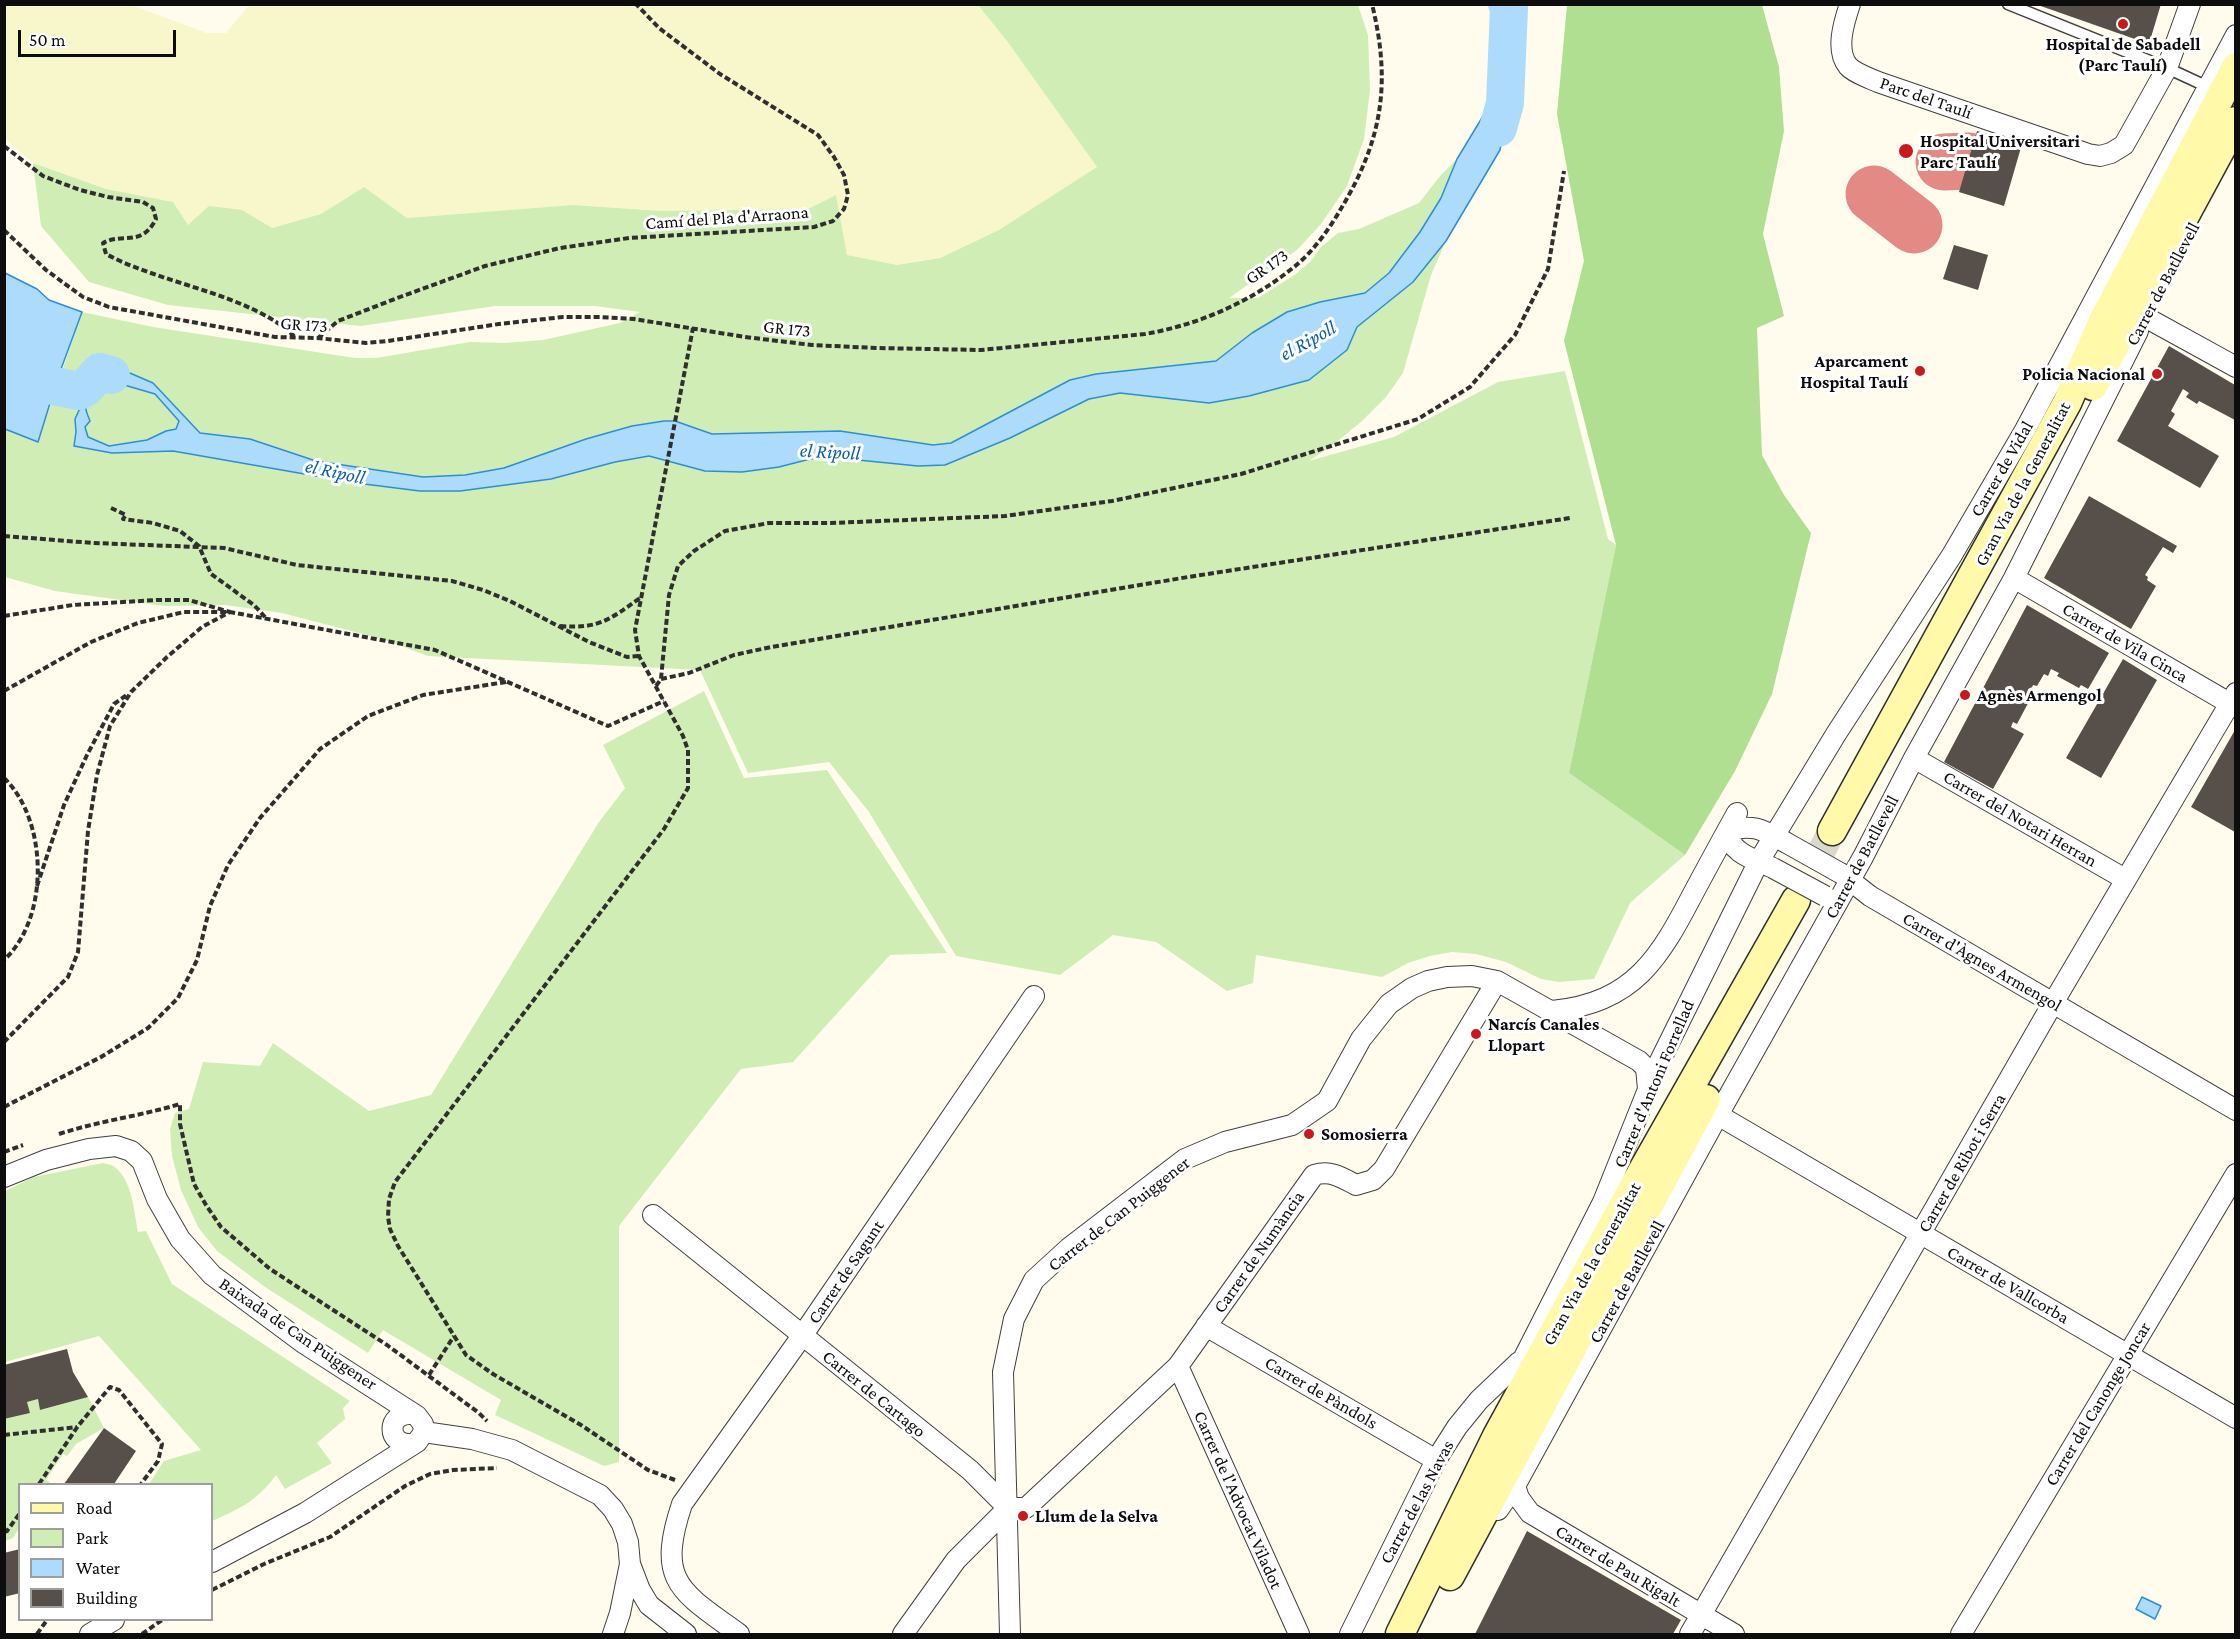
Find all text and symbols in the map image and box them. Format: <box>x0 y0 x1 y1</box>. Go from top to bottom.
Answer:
marker: Hospital de Sabadell (Parc Taulí) <box>2116 17 2130 31</box>
scale bar <box>21 18 178 56</box>
text: 50 m <box>29 30 66 50</box>
place label: Hospital de Sabadell (Parc Taulí) <box>2046 33 2200 76</box>
street label: Parc del Taulí <box>1877 72 1975 124</box>
place label: Hospital Universitari Parc Taulí <box>1920 130 2080 172</box>
marker: Hospital Universitari Parc Taulí <box>1897 142 1915 160</box>
street label: Camí del Pla d'Arraona <box>645 202 809 234</box>
street label: Carrer de Batllevell <box>2121 219 2205 349</box>
street label: GR 173 <box>1241 245 1293 289</box>
street label: GR 173 <box>280 313 328 337</box>
street label: GR 173 <box>762 316 812 342</box>
water label: el Ripoll <box>1276 316 1340 366</box>
place label: Aparcament Hospital Taulí <box>1800 350 1908 392</box>
place label: Policia Nacional <box>2022 363 2145 385</box>
marker: Aparcament Hospital Taulí <box>1913 364 1927 378</box>
marker: Policia Nacional <box>2150 367 2164 381</box>
street label: Gran Via de la Generalitat <box>1970 398 2076 570</box>
street label: Carrer de Vidal <box>1966 417 2038 521</box>
water label: el Ripoll <box>799 438 861 466</box>
water label: el Ripoll <box>303 454 367 490</box>
street label: Carrer de Vila Cinca <box>2058 598 2192 688</box>
place label: Agnès Armengol <box>1977 684 2102 706</box>
marker: Agnès Armengol <box>1958 688 1972 702</box>
street label: Carrer del Notari Herran <box>1939 766 2101 872</box>
street label: Carrer de Batllevell <box>1820 792 1904 922</box>
street label: Carrer d'Àgnes Armengol <box>1899 908 2065 1016</box>
street label: Carrer d'Antoni Forrellad <box>1609 997 1699 1171</box>
place label: Narcís Canales Llopart <box>1488 1013 1599 1056</box>
marker: Narcís Canales Llopart <box>1469 1027 1483 1041</box>
street label: Carrer de Ribot i Serra <box>1913 1090 2011 1236</box>
place label: Somosierra <box>1321 1123 1408 1145</box>
marker: Somosierra <box>1302 1127 1316 1141</box>
street label: Carrer de Can Puiggener <box>1044 1152 1194 1276</box>
street label: Gran Via de la Generalitat <box>1538 1179 1646 1349</box>
street label: Carrer de Numància <box>1209 1187 1309 1317</box>
street label: Carrer de Sagunt <box>803 1216 889 1328</box>
street label: Carrer de Batllevell <box>1584 1217 1670 1347</box>
street label: Carrer de Vallcorba <box>1943 1241 2073 1329</box>
street label: Baixada de Can Puiggener <box>215 1273 381 1395</box>
street label: Carrer del Canonge Joncar <box>2040 1318 2156 1490</box>
street label: Carrer de Cartago <box>818 1346 930 1442</box>
street label: Carrer de Pàndols <box>1261 1352 1381 1434</box>
street label: Carrer de l'Advocat Viladot <box>1189 1408 1287 1592</box>
street label: Carrer de las Navas <box>1375 1437 1459 1567</box>
legend <box>18 1483 213 1621</box>
text: Road <box>76 1498 113 1518</box>
place label: Llum de la Selva <box>1035 1505 1158 1527</box>
marker: Llum de la Selva <box>1016 1509 1030 1523</box>
street label: Carrer de Pau Rigalt <box>1552 1520 1684 1612</box>
text: Park <box>76 1528 108 1548</box>
text: Water <box>76 1558 120 1578</box>
text: Building <box>76 1588 137 1608</box>

